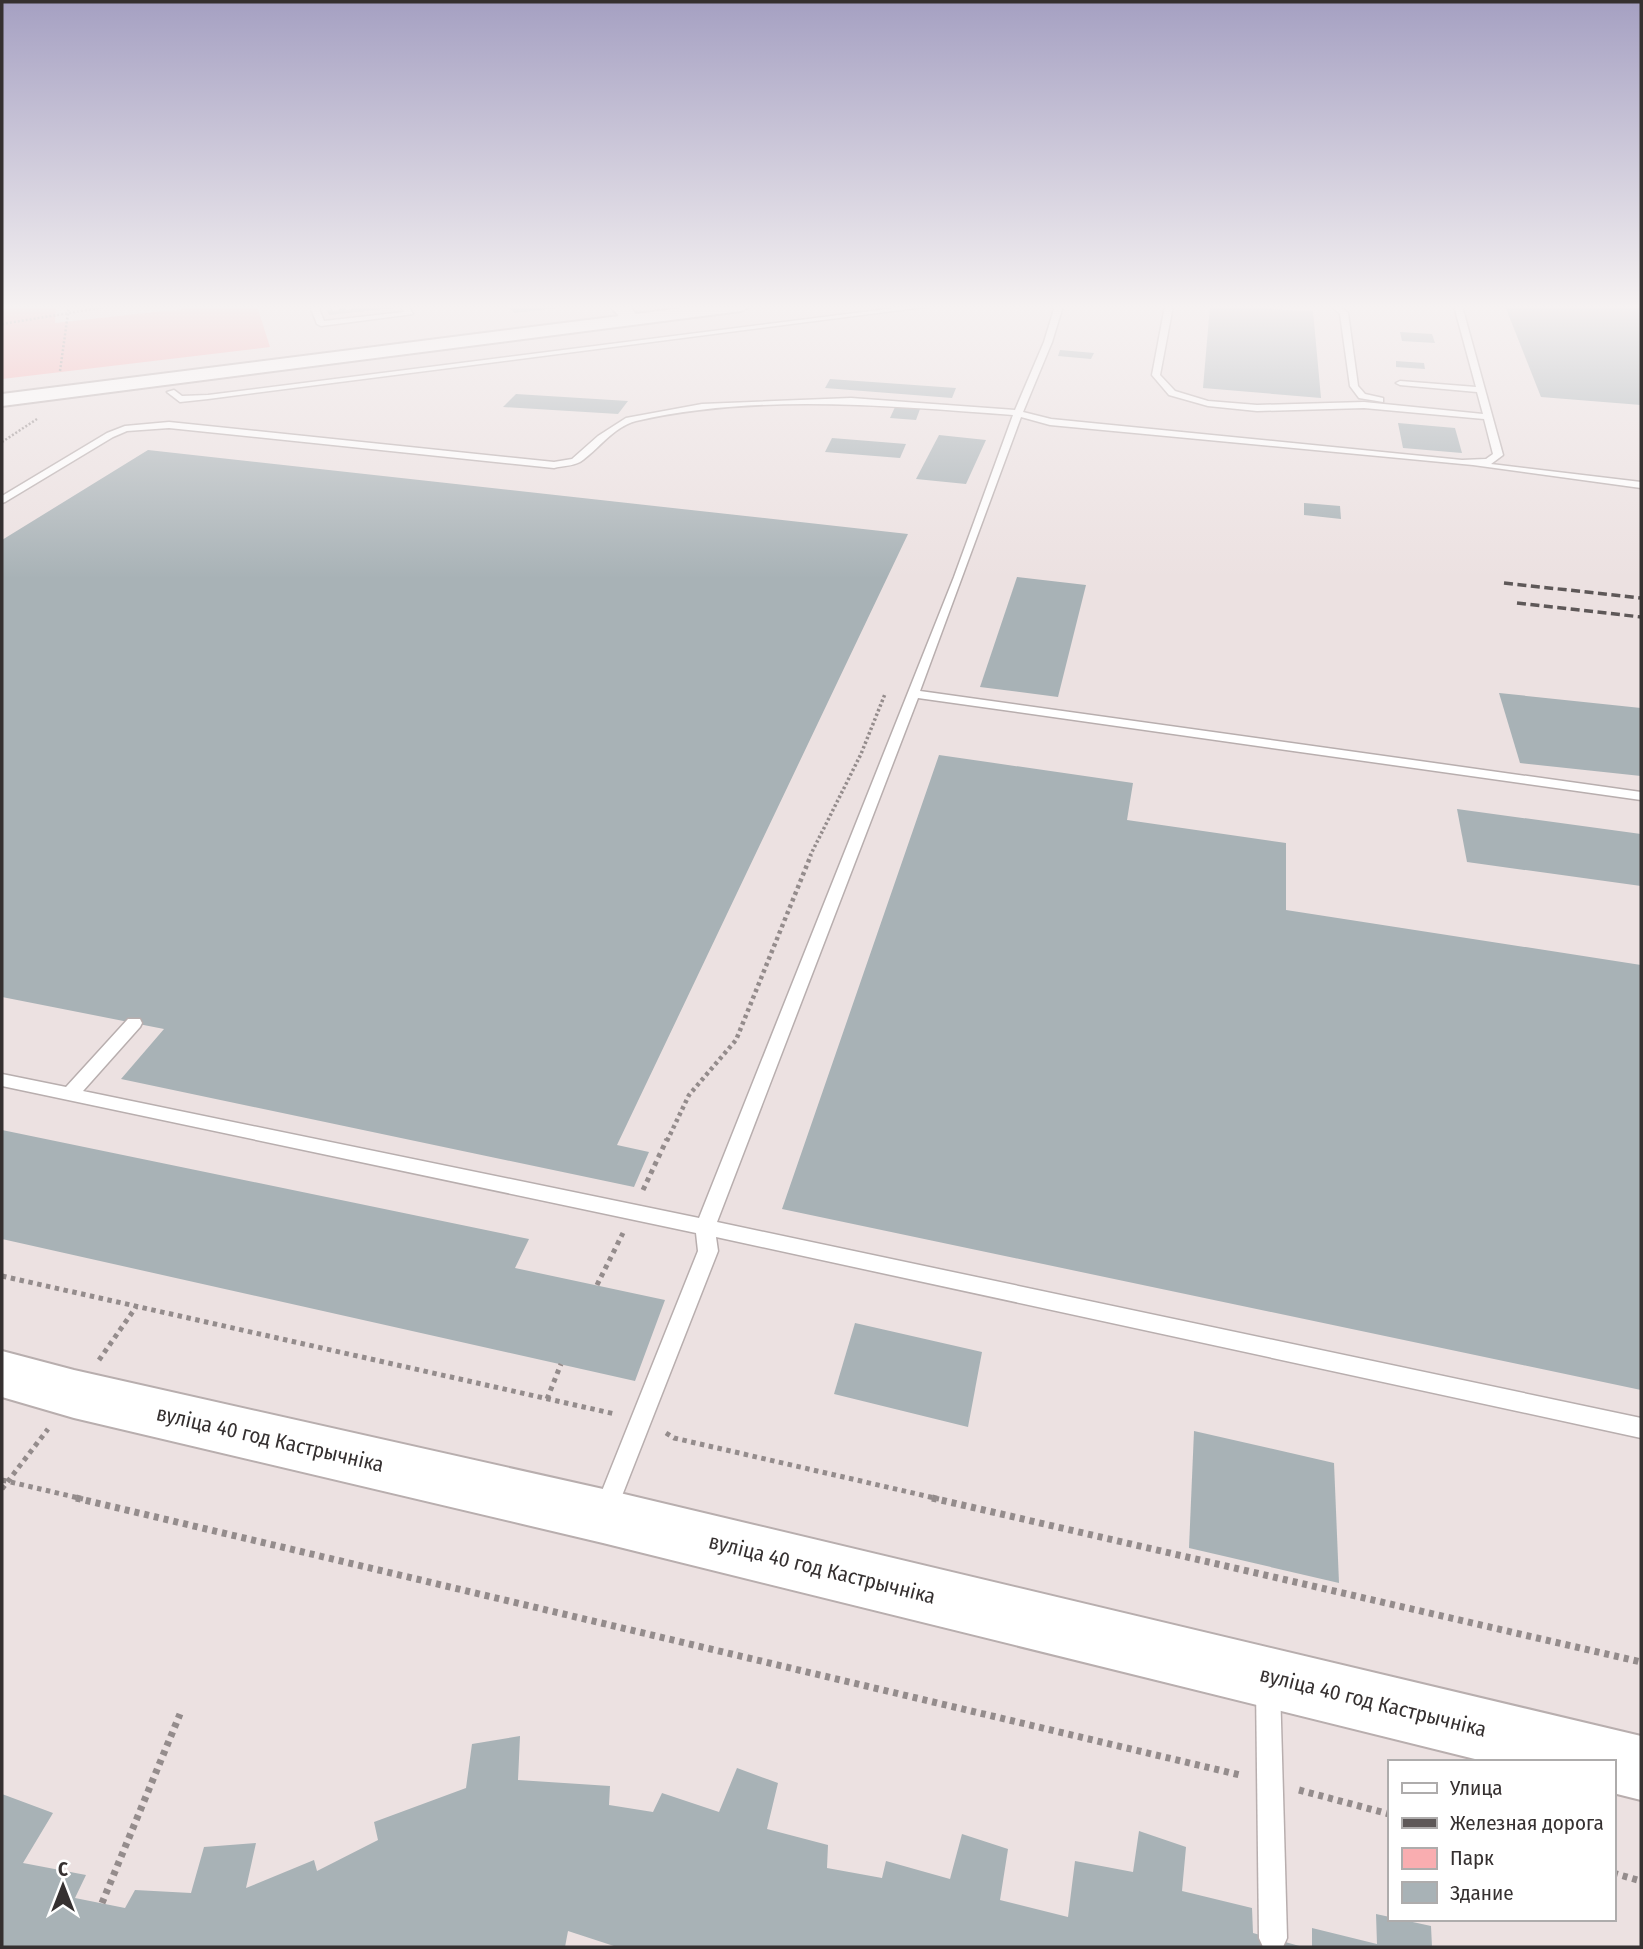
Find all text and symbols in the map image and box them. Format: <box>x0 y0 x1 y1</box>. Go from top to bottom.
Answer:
street label: вуліца 40 год Кастрычніка <box>154 1400 386 1478</box>
street label: вуліца 40 год Кастрычніка <box>706 1528 938 1610</box>
street label: вуліца 40 год Кастрычніка <box>1257 1661 1489 1743</box>
legend <box>1388 1760 1615 1921</box>
text: Улица <box>1449 1775 1503 1801</box>
text: Железная дорога <box>1450 1810 1604 1836</box>
text: Парк <box>1450 1845 1494 1871</box>
north arrow <box>28 1851 98 1921</box>
text: С <box>58 1858 68 1881</box>
text: Здание <box>1450 1880 1514 1906</box>

